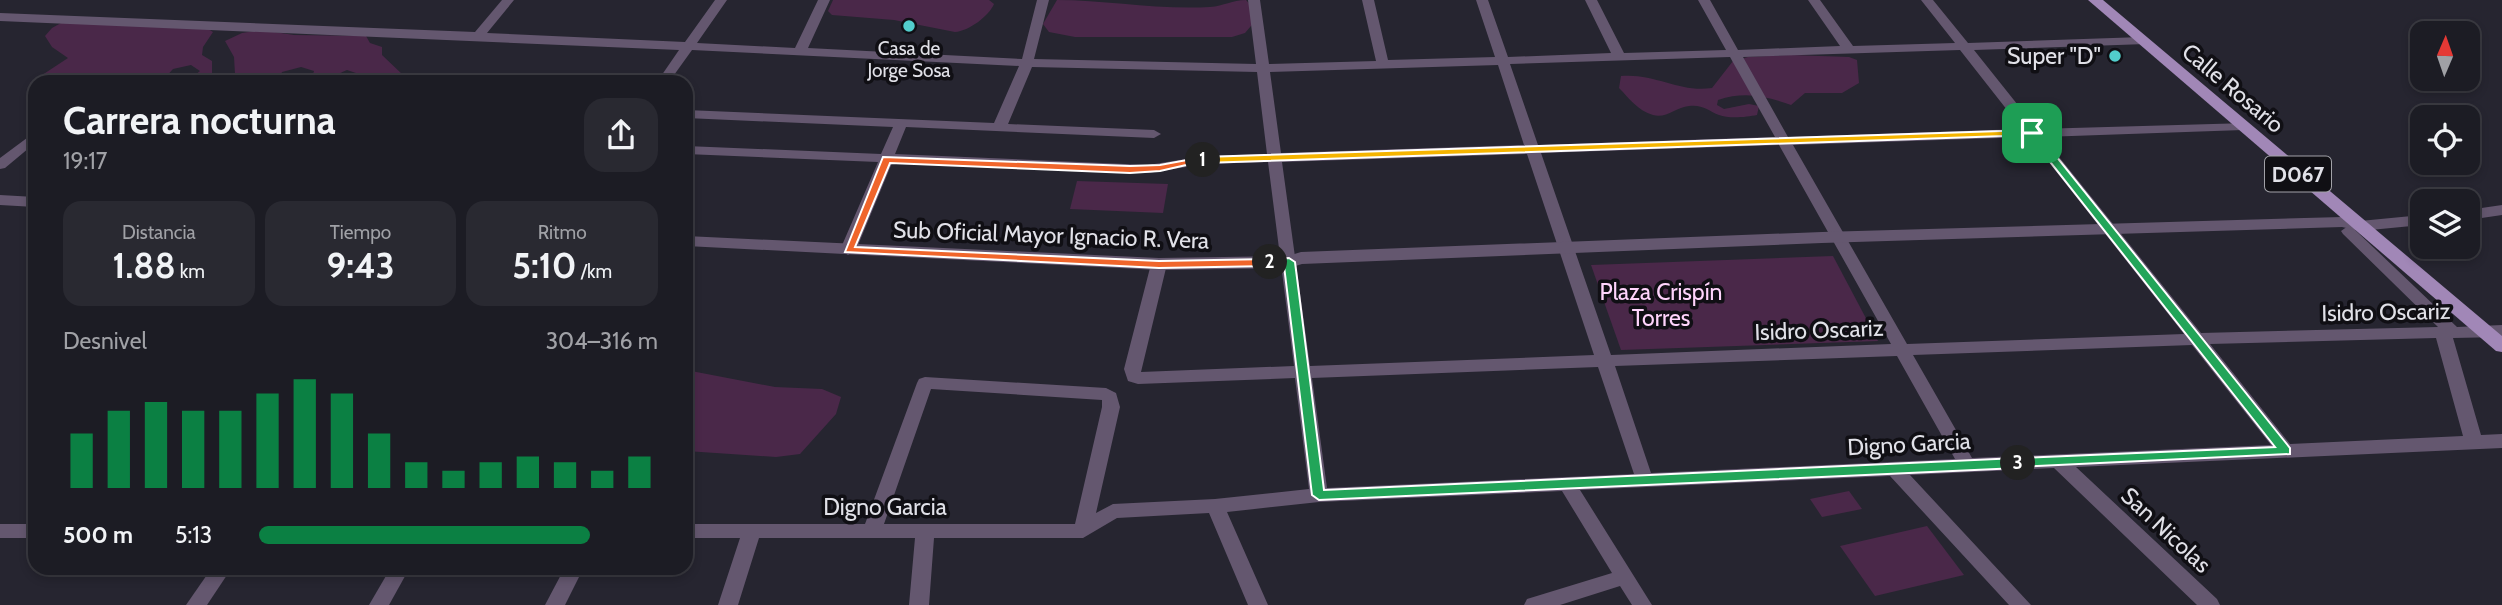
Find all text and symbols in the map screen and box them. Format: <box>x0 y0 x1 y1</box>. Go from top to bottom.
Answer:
marker: Casa de Jorge Sosa <box>901 18 917 34</box>
north arrow <box>2410 21 2480 91</box>
map controls <box>2410 21 2480 259</box>
place label: Casa de Jorge Sosa <box>867 37 950 82</box>
street label: Calle Rosario <box>2176 37 2290 139</box>
place label: Super "D" <box>2007 42 2101 70</box>
marker: Super "D" <box>2107 48 2123 64</box>
text: Carrera nocturna <box>63 97 336 144</box>
button: share <box>584 98 658 172</box>
pin <box>2002 103 2062 163</box>
button: locate <box>2410 105 2480 175</box>
icon: arrive <box>2013 114 2051 152</box>
pin: 1 <box>1186 142 1220 178</box>
text: 19:17 <box>63 147 107 175</box>
text: 1 <box>1199 148 1206 171</box>
road number: D067 <box>2265 156 2331 192</box>
button: layers <box>2410 189 2480 259</box>
street label: Sub Oficial Mayor Ignacio R. Vera <box>892 215 1210 255</box>
text: Distancia <box>122 221 196 244</box>
text: Tiempo <box>330 221 391 244</box>
text: Ritmo <box>538 221 587 244</box>
text: 1.88 <box>113 244 176 287</box>
text: 9:43 <box>326 244 395 287</box>
text: 5:10 <box>512 244 576 287</box>
pin: 2 <box>1252 244 1288 280</box>
text: 2 <box>1264 250 1275 273</box>
text: km <box>176 260 205 283</box>
text: /km <box>576 260 612 283</box>
park label: Plaza Crispín Torres <box>1600 278 1722 332</box>
street label: Isidro Oscariz <box>2321 297 2451 327</box>
street label: Isidro Oscariz <box>1754 314 1884 346</box>
text: Desnivel <box>63 327 147 355</box>
text: 304–316 m <box>546 327 658 355</box>
street label: Digno Garcia <box>1847 427 1971 461</box>
pin: 3 <box>2000 446 2036 480</box>
text: 3 <box>2012 451 2023 474</box>
street label: San Nicolas <box>2115 481 2217 579</box>
street label: Digno Garcia <box>823 493 947 521</box>
text: 500 m <box>63 521 133 549</box>
text: 5:13 <box>175 521 212 549</box>

